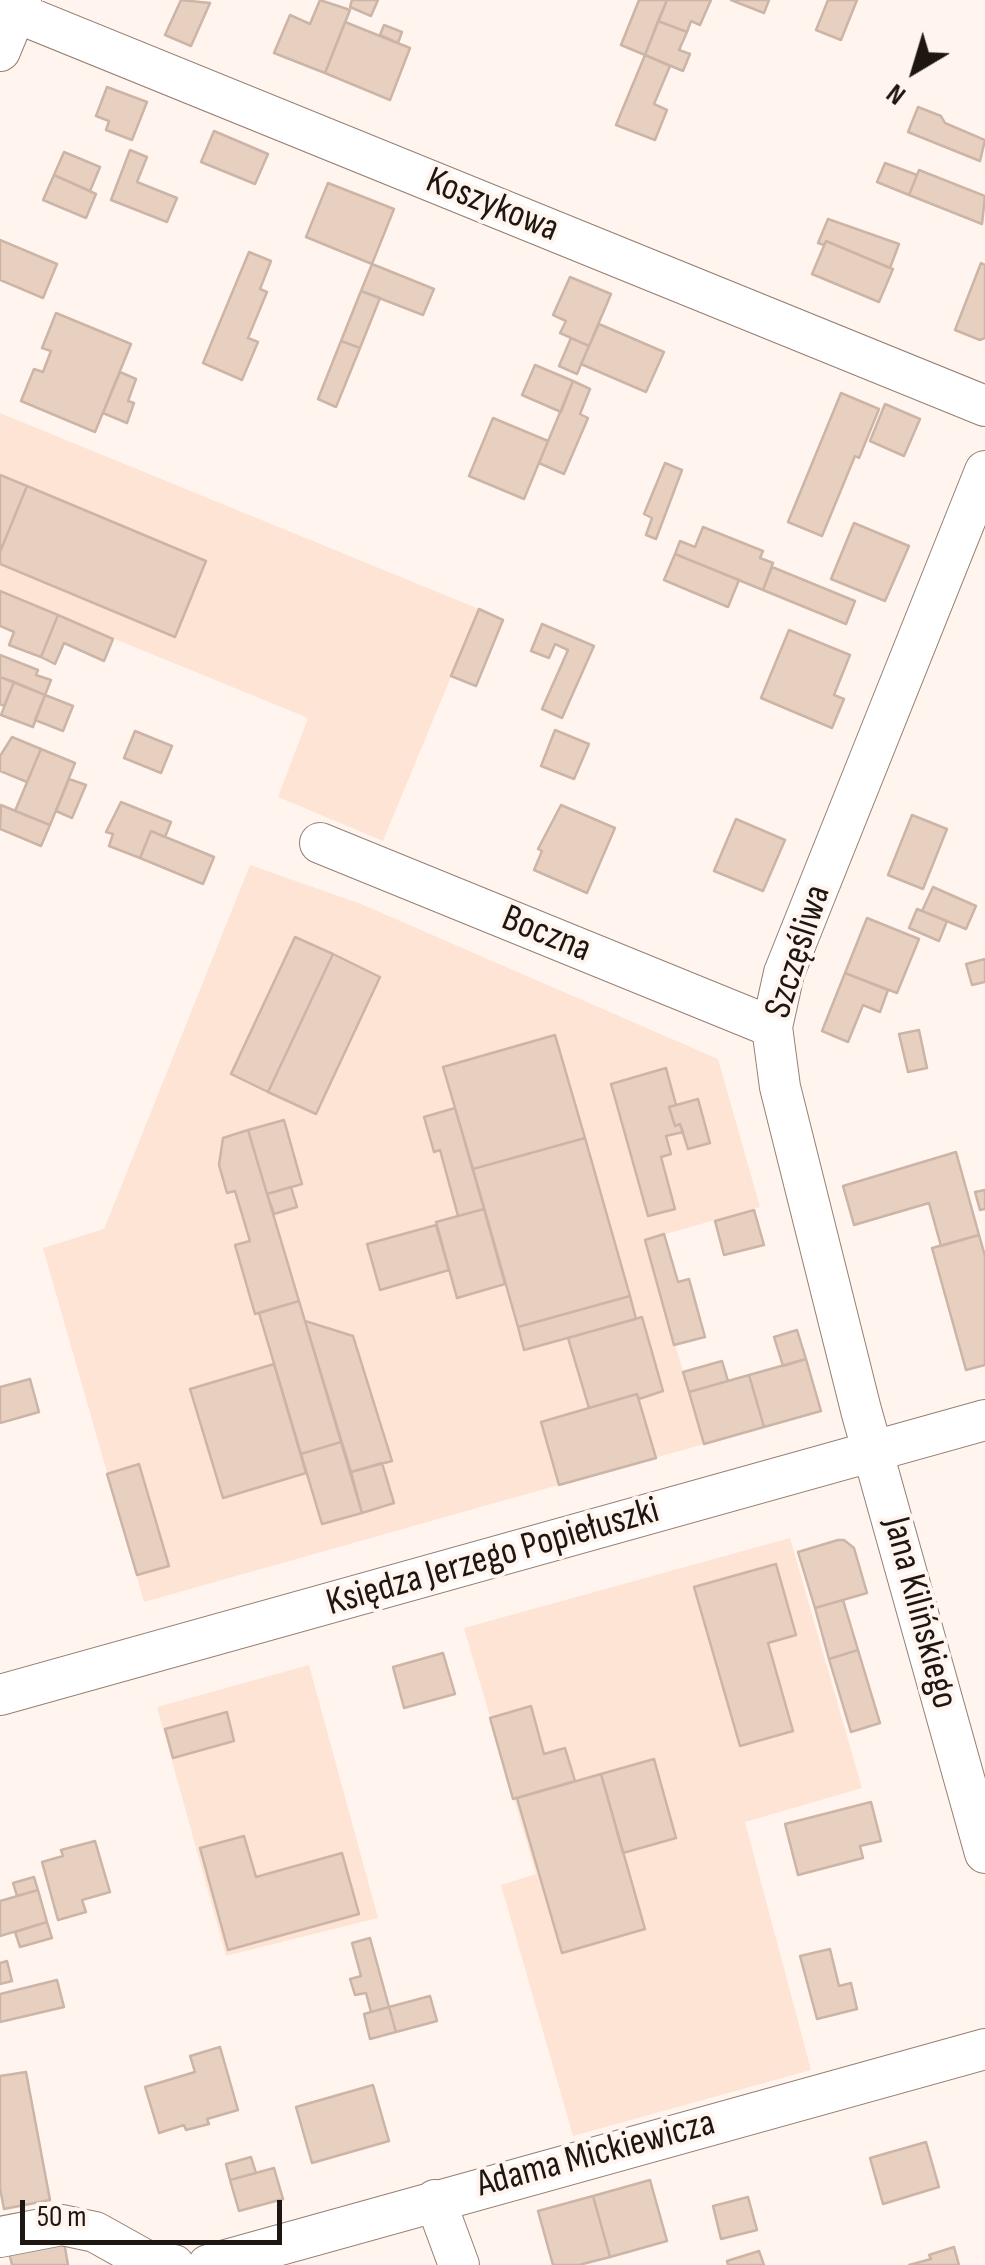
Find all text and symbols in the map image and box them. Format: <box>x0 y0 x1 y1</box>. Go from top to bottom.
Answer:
north arrow <box>865 20 965 120</box>
text: N <box>880 76 912 112</box>
street label: Koszykowa <box>419 159 565 253</box>
street label: Szczęśliwa <box>756 880 842 1024</box>
street label: Boczna <box>495 897 597 973</box>
street label: Księdza Jerzego Popiełuszki <box>322 1489 664 1627</box>
street label: Jana Kilińskiego <box>872 1512 966 1714</box>
street label: Adama Mickiewicza <box>472 2101 720 2209</box>
scale bar <box>25 2180 288 2242</box>
text: 50 m <box>37 2199 86 2235</box>

